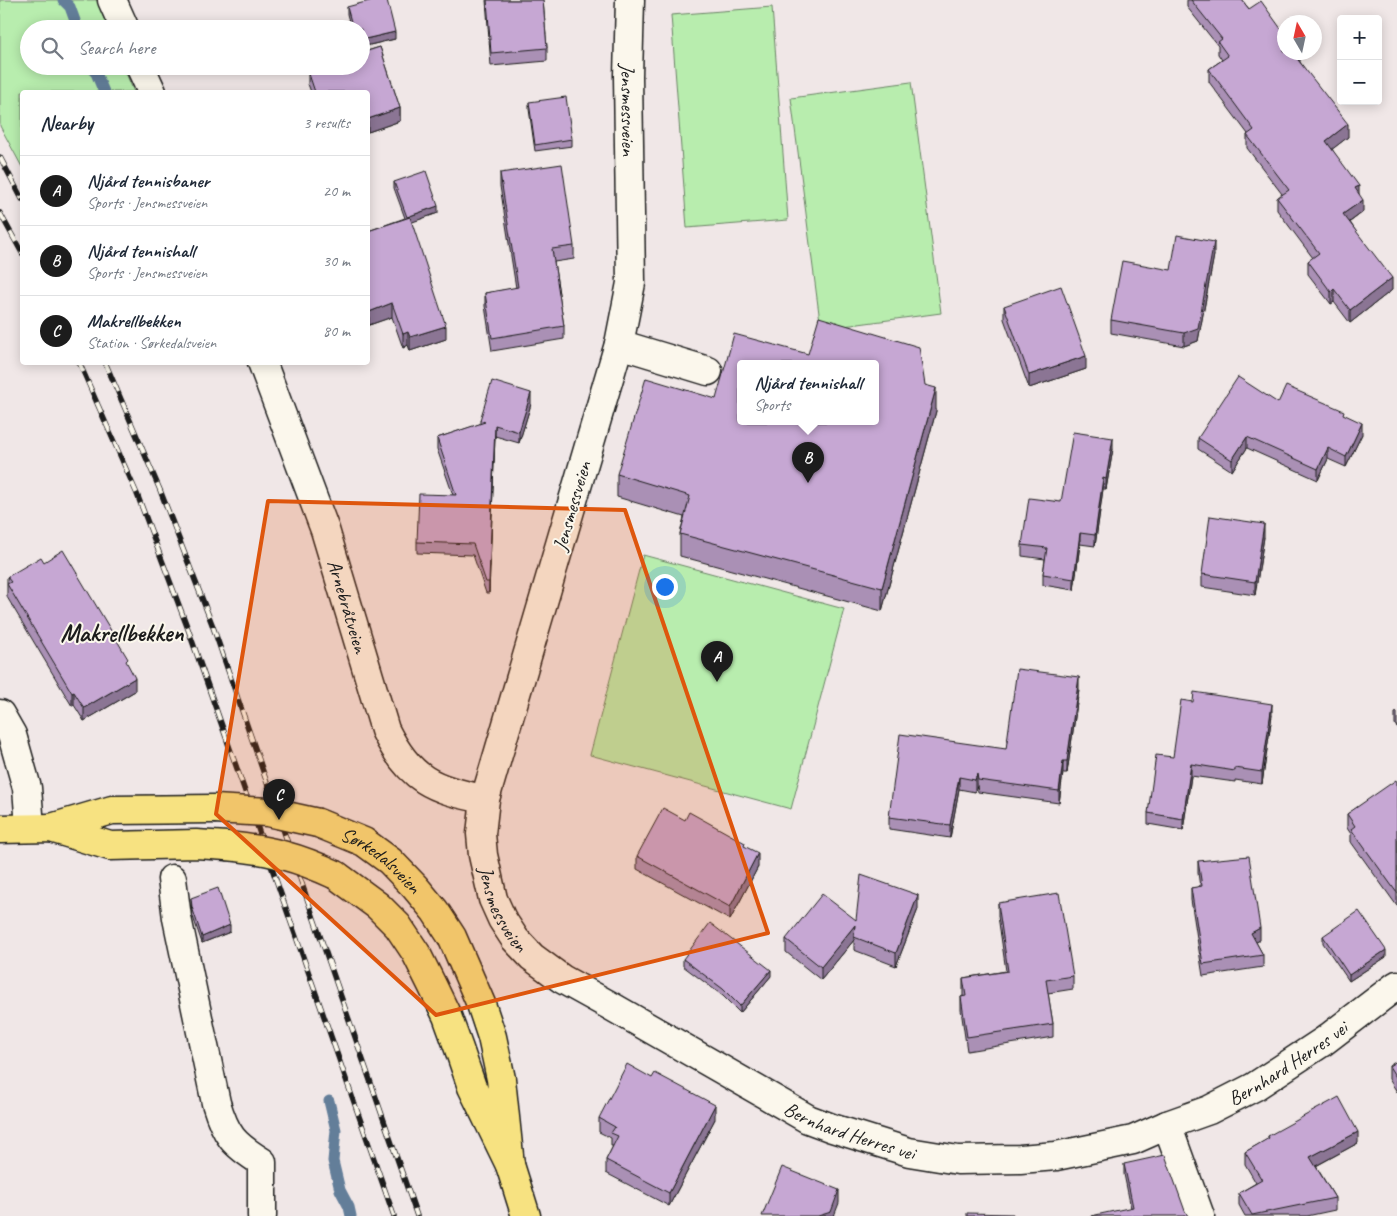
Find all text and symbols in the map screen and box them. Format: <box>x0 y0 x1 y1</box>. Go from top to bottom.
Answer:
north arrow <box>1277 15 1322 60</box>
map controls <box>1337 15 1382 105</box>
button: + <box>1337 15 1382 60</box>
search box <box>20 20 370 75</box>
icon: search <box>38 34 66 62</box>
text: Search here <box>78 36 155 60</box>
button: − <box>1337 60 1382 105</box>
street label: Jensmessveien <box>615 63 642 157</box>
text: Nearby <box>40 110 93 136</box>
text: 3 results <box>303 113 350 133</box>
text: Njård tennisbaner <box>87 169 209 193</box>
text: A <box>52 181 60 201</box>
text: 20 m <box>323 181 350 201</box>
text: Sports · Jensmessveien <box>87 193 207 213</box>
text: Njård tennishall <box>87 239 195 263</box>
text: B <box>52 251 60 271</box>
text: 30 m <box>323 251 350 271</box>
text: Sports · Jensmessveien <box>87 263 207 283</box>
text: Makrellbekken <box>87 309 181 333</box>
text: C <box>52 321 60 341</box>
text: 80 m <box>323 321 350 341</box>
text: Station · Sørkedalsveien <box>87 333 216 353</box>
popup <box>737 360 879 425</box>
text: Njård tennishall <box>754 371 862 395</box>
text: Sports <box>754 395 790 415</box>
pin: B <box>792 442 824 483</box>
street label: Jensmessveien <box>547 457 597 555</box>
street label: Arnebråtveien <box>322 557 374 657</box>
your location <box>652 574 678 600</box>
district label: Makrellbekken <box>60 617 184 649</box>
pin: A <box>701 641 733 682</box>
pin: C <box>263 779 295 820</box>
street label: Sørkedalsveien <box>337 821 428 899</box>
street label: Jensmessveien <box>473 863 534 958</box>
street label: Bernhard Herres vei <box>1224 1014 1354 1111</box>
street label: Bernhard Herres vei <box>780 1095 919 1166</box>

